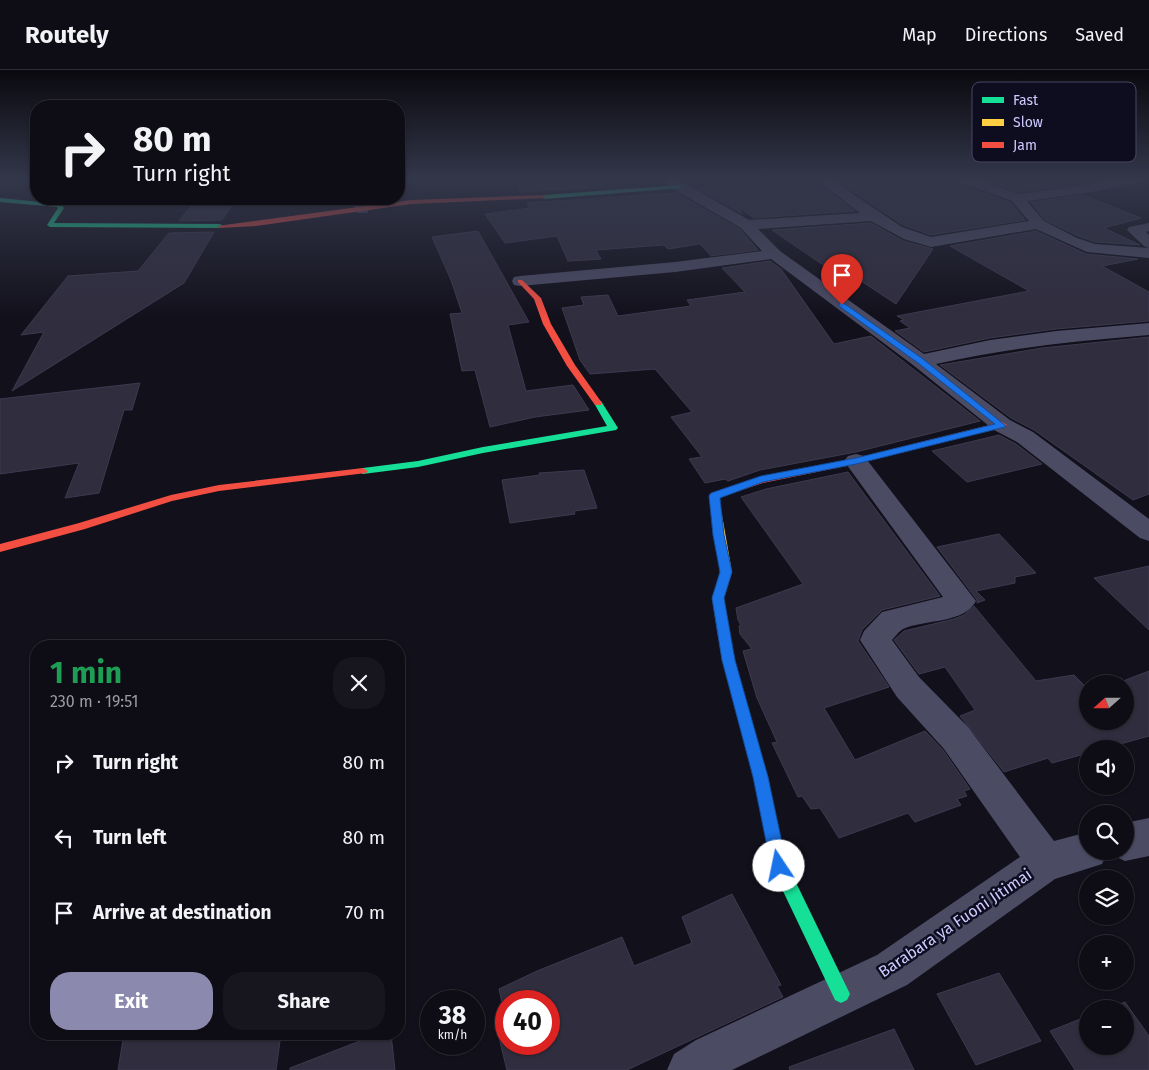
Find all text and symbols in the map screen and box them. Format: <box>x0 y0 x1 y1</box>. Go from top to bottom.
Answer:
text: Routely <box>25 21 109 49</box>
text: Map <box>902 24 937 46</box>
text: Directions <box>965 24 1047 46</box>
text: Saved <box>1075 24 1124 46</box>
legend <box>972 82 1136 162</box>
text: Fast <box>1013 92 1039 109</box>
text: Slow <box>1013 114 1043 131</box>
text: 80 m <box>133 118 212 160</box>
icon: right <box>50 120 115 185</box>
text: Jam <box>1013 137 1037 154</box>
text: Turn right <box>133 160 230 187</box>
pin <box>821 254 863 305</box>
icon: arrive <box>828 261 856 289</box>
text: 1 min <box>50 655 122 691</box>
button: close <box>333 657 385 709</box>
north arrow <box>1079 675 1134 730</box>
map controls <box>1079 675 1134 1055</box>
text: 230 m · 19:51 <box>50 692 138 711</box>
button: sound <box>1079 740 1134 795</box>
icon: right <box>50 749 78 777</box>
text: Turn right <box>93 751 178 774</box>
text: 80 m <box>343 751 385 774</box>
button: search <box>1079 805 1134 860</box>
icon: left <box>50 824 78 852</box>
text: Turn left <box>93 826 167 849</box>
text: 80 m <box>343 826 385 849</box>
position arrow <box>752 839 804 891</box>
street label: Barabara ya Fuoni Jitimai <box>875 865 1035 981</box>
button: layers <box>1079 870 1134 925</box>
icon: arrive <box>50 899 78 927</box>
text: Arrive at destination <box>93 901 272 924</box>
text: 70 m <box>345 901 385 924</box>
button: + <box>1079 935 1134 990</box>
button: Exit <box>50 972 213 1030</box>
button: Share <box>223 972 385 1030</box>
speed limit sign: 40 <box>495 990 560 1055</box>
button: − <box>1079 1000 1134 1055</box>
text: 38 <box>439 1001 466 1031</box>
text: km/h <box>438 1028 467 1042</box>

